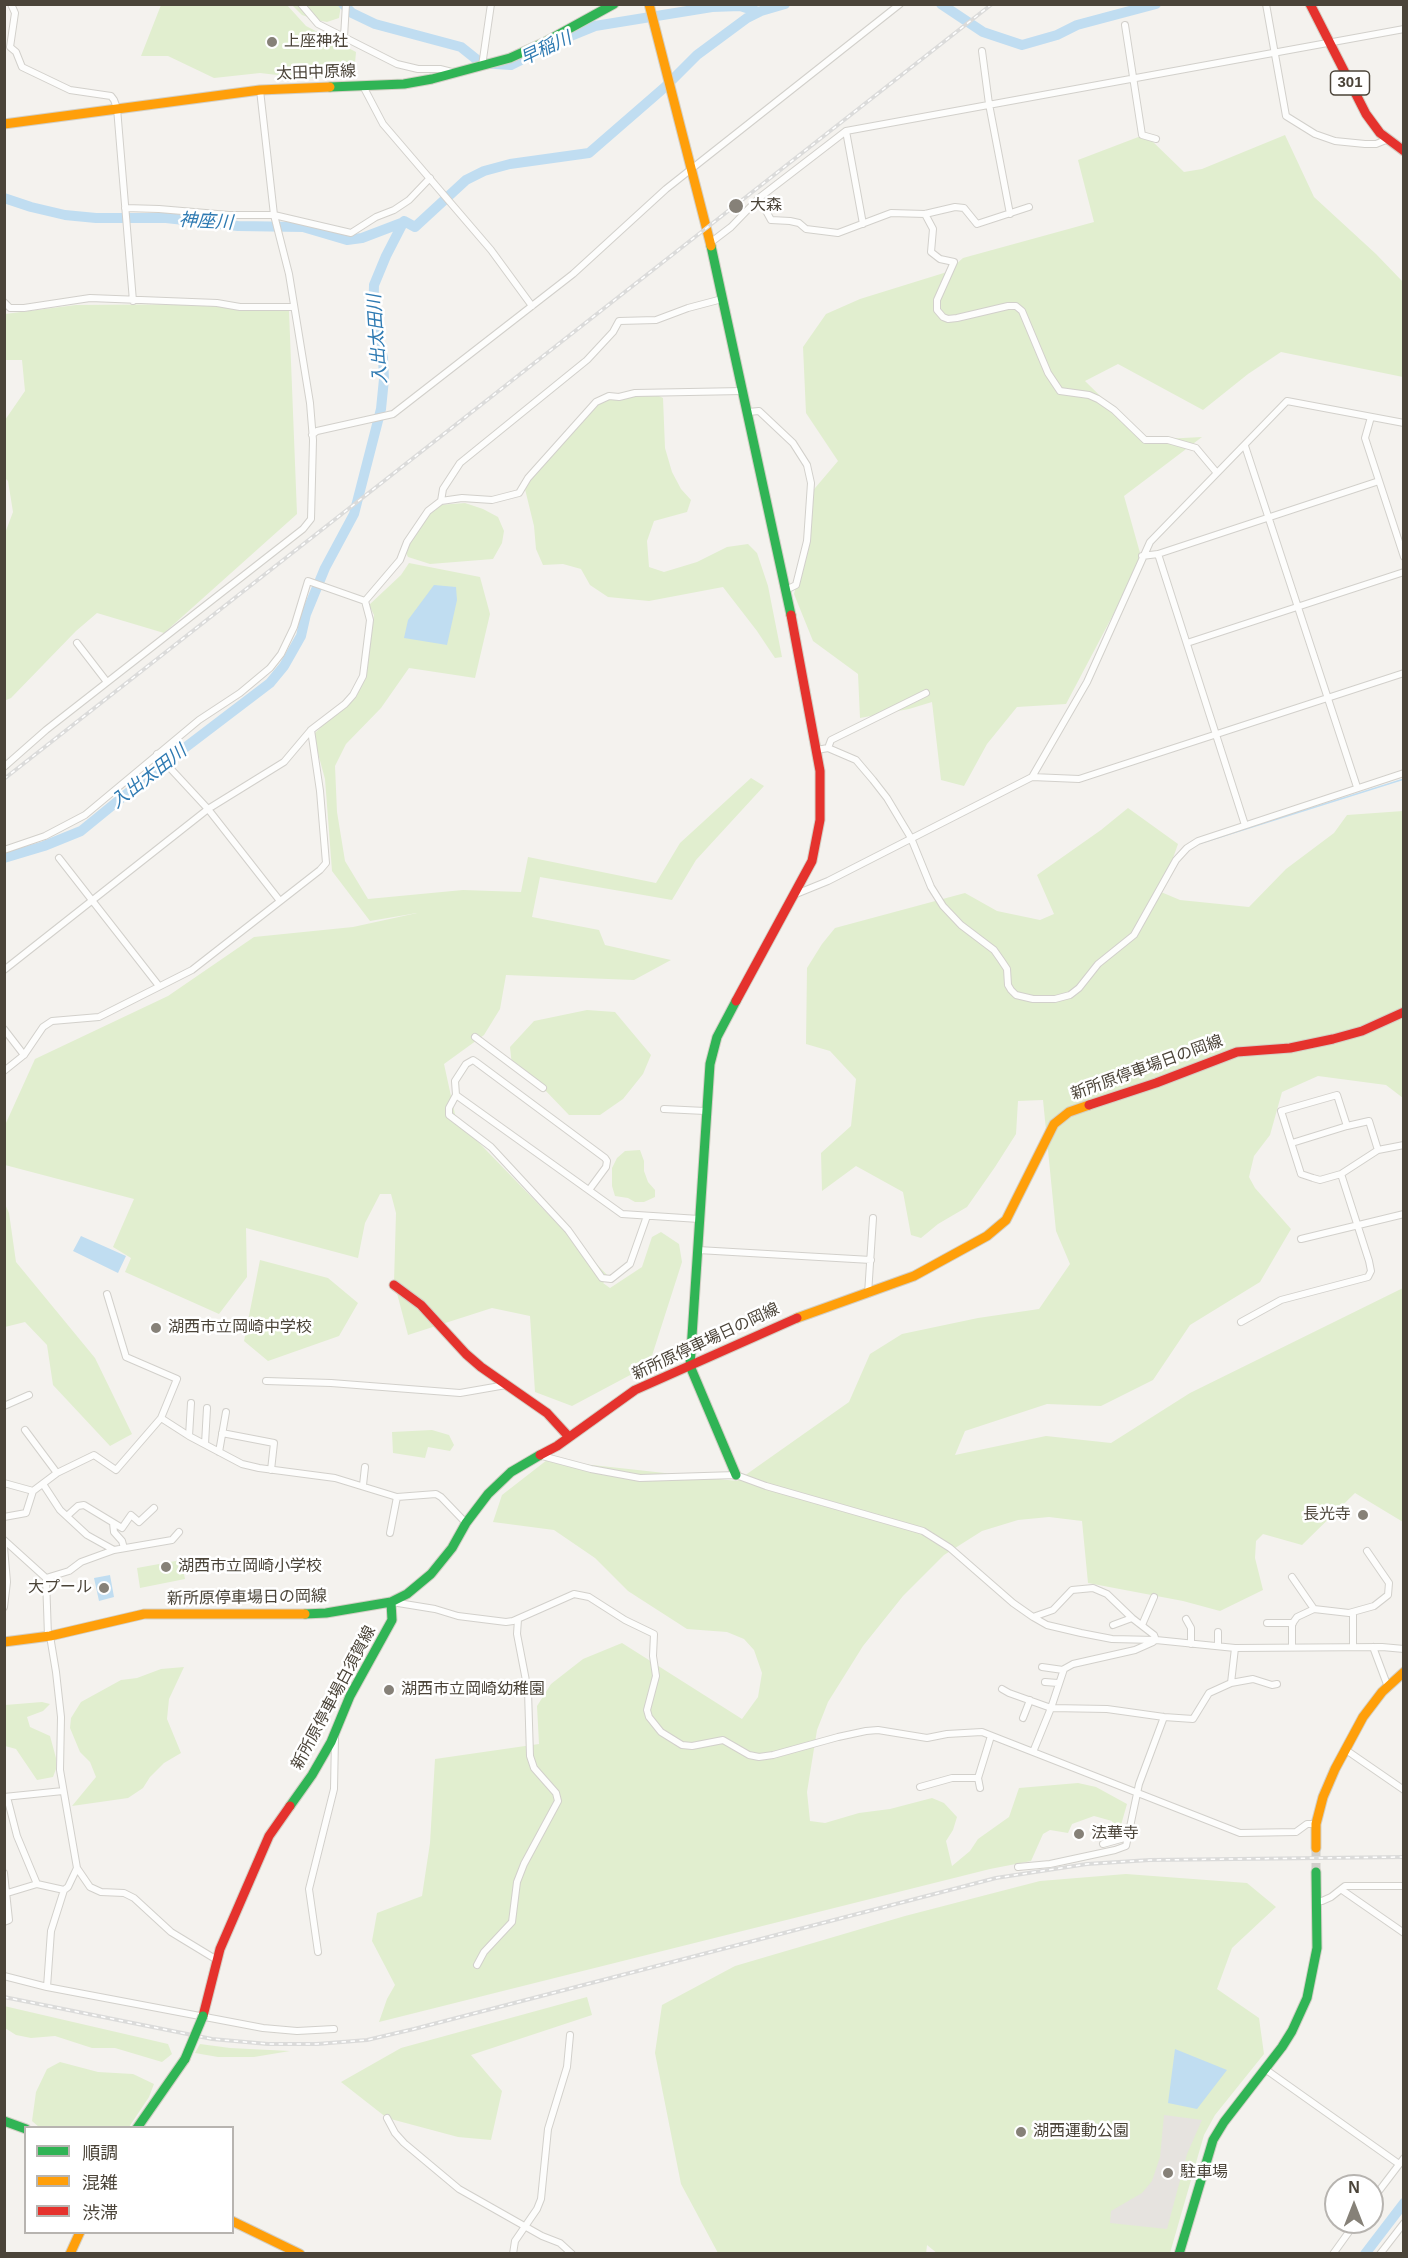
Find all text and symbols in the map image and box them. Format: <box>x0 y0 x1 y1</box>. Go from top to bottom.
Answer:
water label: 早稲川 <box>517 28 575 70</box>
place label: 上座神社 <box>284 32 348 52</box>
marker: 上座神社 <box>265 35 279 49</box>
street label: 太田中原線 <box>276 62 356 84</box>
road number: 301 <box>1330 71 1370 95</box>
place label: 大森 <box>750 196 782 216</box>
marker: 大森 <box>727 197 745 215</box>
water label: 神座川 <box>178 210 234 234</box>
water label: 入出太田川 <box>364 293 392 385</box>
water label: 入出太田川 <box>107 741 191 813</box>
street label: 新所原停車場日の岡線 <box>1069 1032 1225 1104</box>
street label: 新所原停車場日の岡線 <box>629 1299 783 1385</box>
place label: 湖西市立岡崎中学校 <box>168 1318 312 1338</box>
marker: 湖西市立岡崎中学校 <box>149 1321 163 1335</box>
place label: 長光寺 <box>1303 1505 1351 1525</box>
marker: 長光寺 <box>1356 1508 1370 1522</box>
place label: 湖西市立岡崎小学校 <box>178 1557 322 1577</box>
marker: 湖西市立岡崎小学校 <box>159 1560 173 1574</box>
place label: 大プール <box>28 1578 92 1598</box>
marker: 大プール <box>97 1581 111 1595</box>
street label: 新所原停車場日の岡線 <box>167 1587 327 1609</box>
street label: 新所原停車場白須賀線 <box>288 1623 380 1773</box>
place label: 湖西市立岡崎幼稚園 <box>401 1680 545 1700</box>
marker: 湖西市立岡崎幼稚園 <box>382 1683 396 1697</box>
place label: 法華寺 <box>1091 1824 1139 1844</box>
marker: 法華寺 <box>1072 1827 1086 1841</box>
place label: 湖西運動公園 <box>1033 2122 1129 2142</box>
marker: 湖西運動公園 <box>1014 2125 1028 2139</box>
legend <box>24 2126 234 2234</box>
text: 順調 <box>82 2143 118 2163</box>
place label: 駐車場 <box>1180 2163 1228 2183</box>
marker: 駐車場 <box>1161 2166 1175 2180</box>
text: 混雑 <box>82 2173 118 2193</box>
north arrow <box>1324 2174 1384 2234</box>
text: N <box>1348 2179 1360 2196</box>
text: 渋滞 <box>82 2203 118 2223</box>

